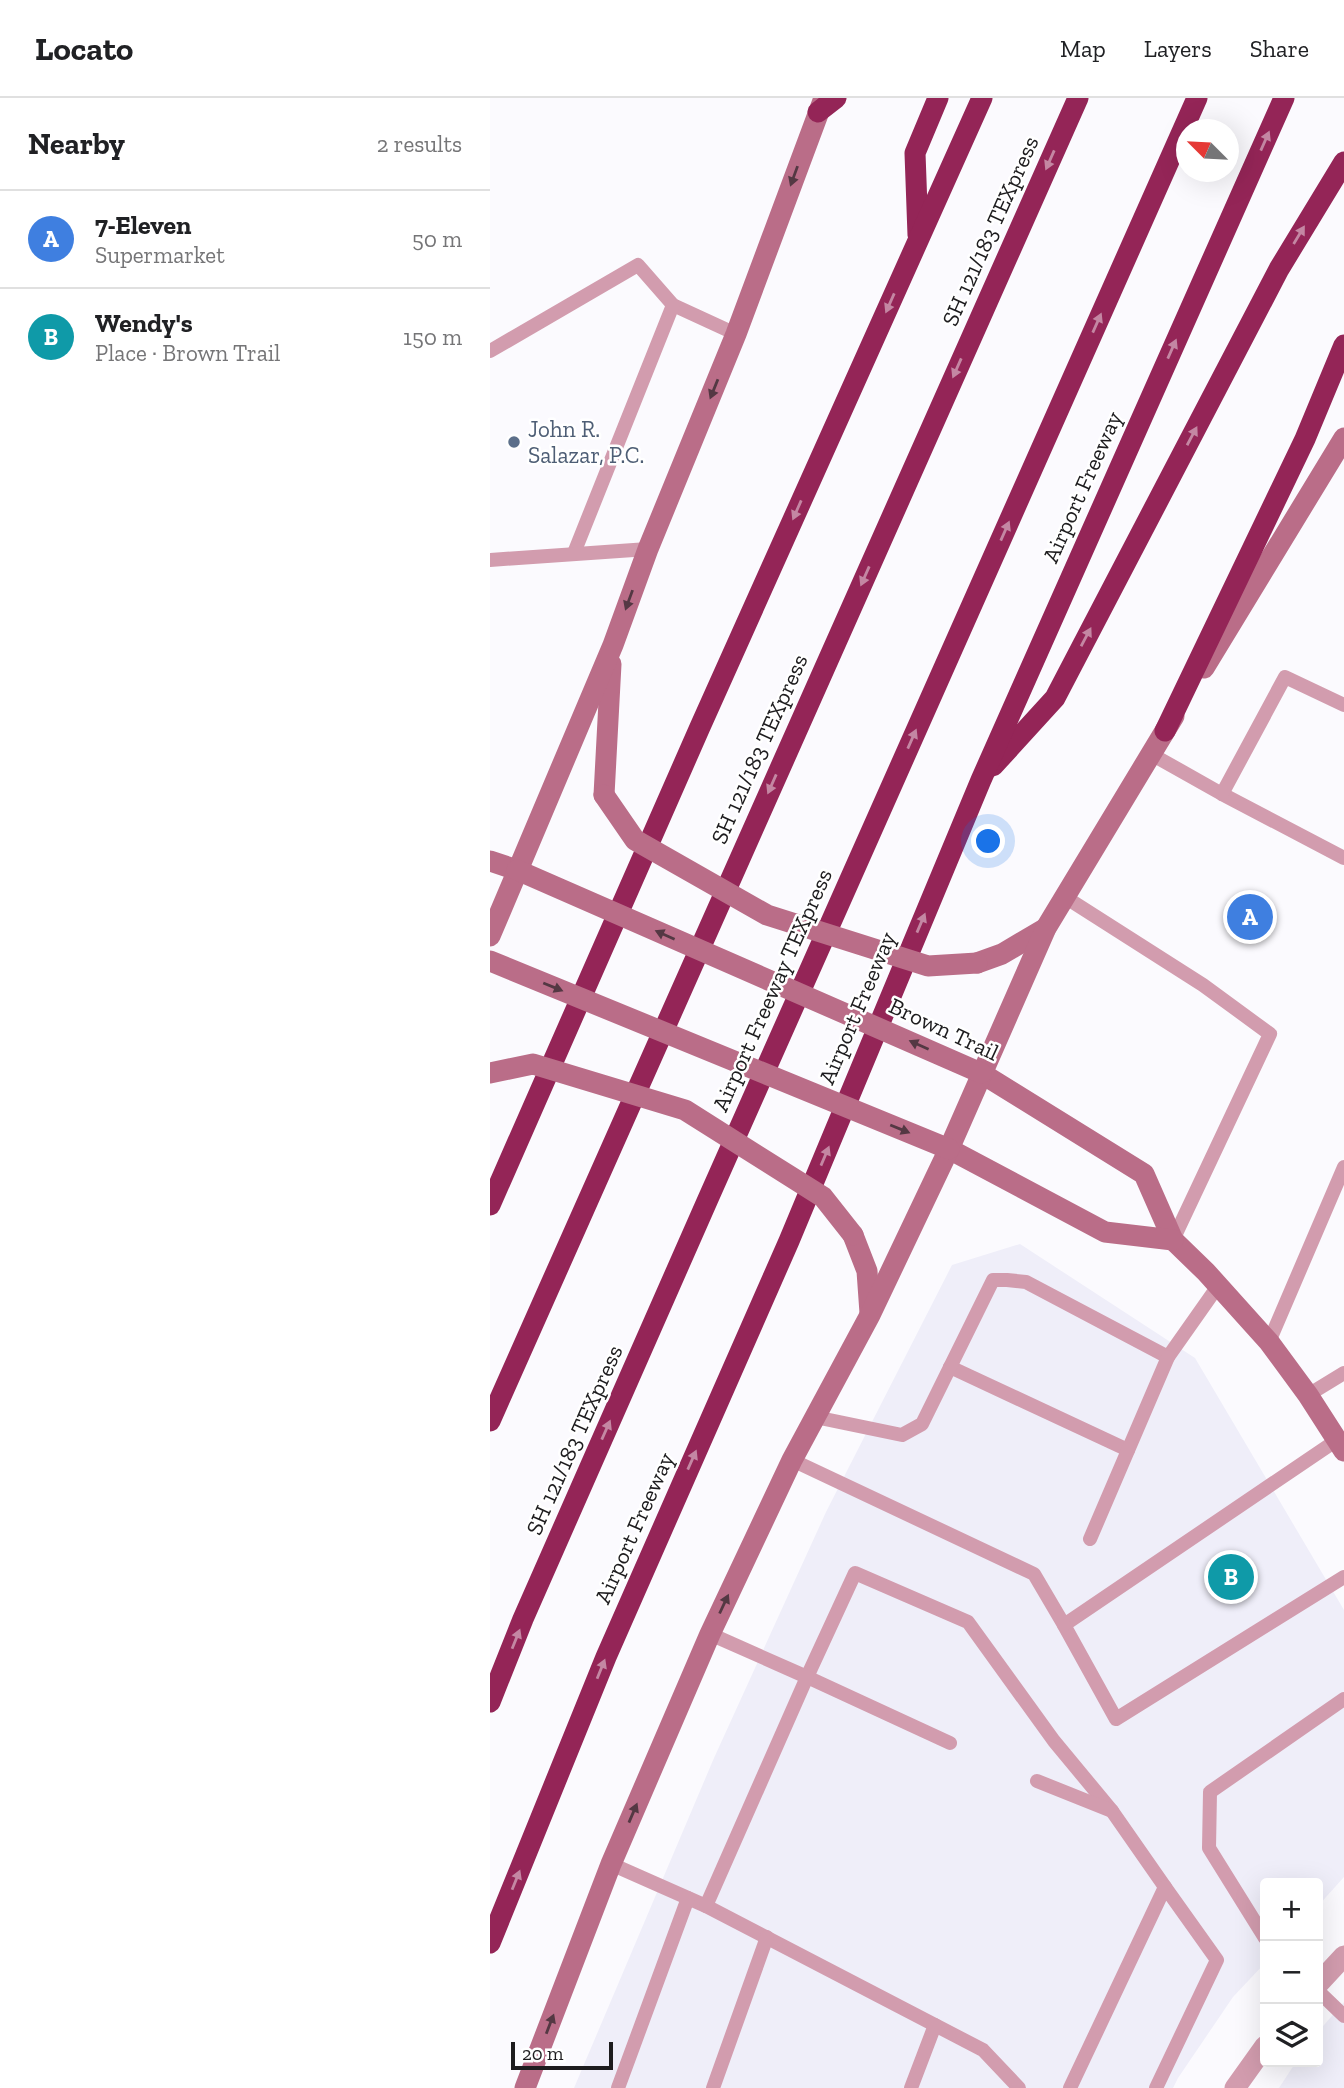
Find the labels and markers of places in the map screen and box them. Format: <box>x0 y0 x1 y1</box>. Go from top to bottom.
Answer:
place label: John R. Salazar, P.C. <box>528 415 644 469</box>
marker: John R. Salazar, P.C. <box>506 434 522 450</box>
pin: A <box>1227 891 1273 943</box>
pin: B <box>1208 1551 1254 1603</box>

